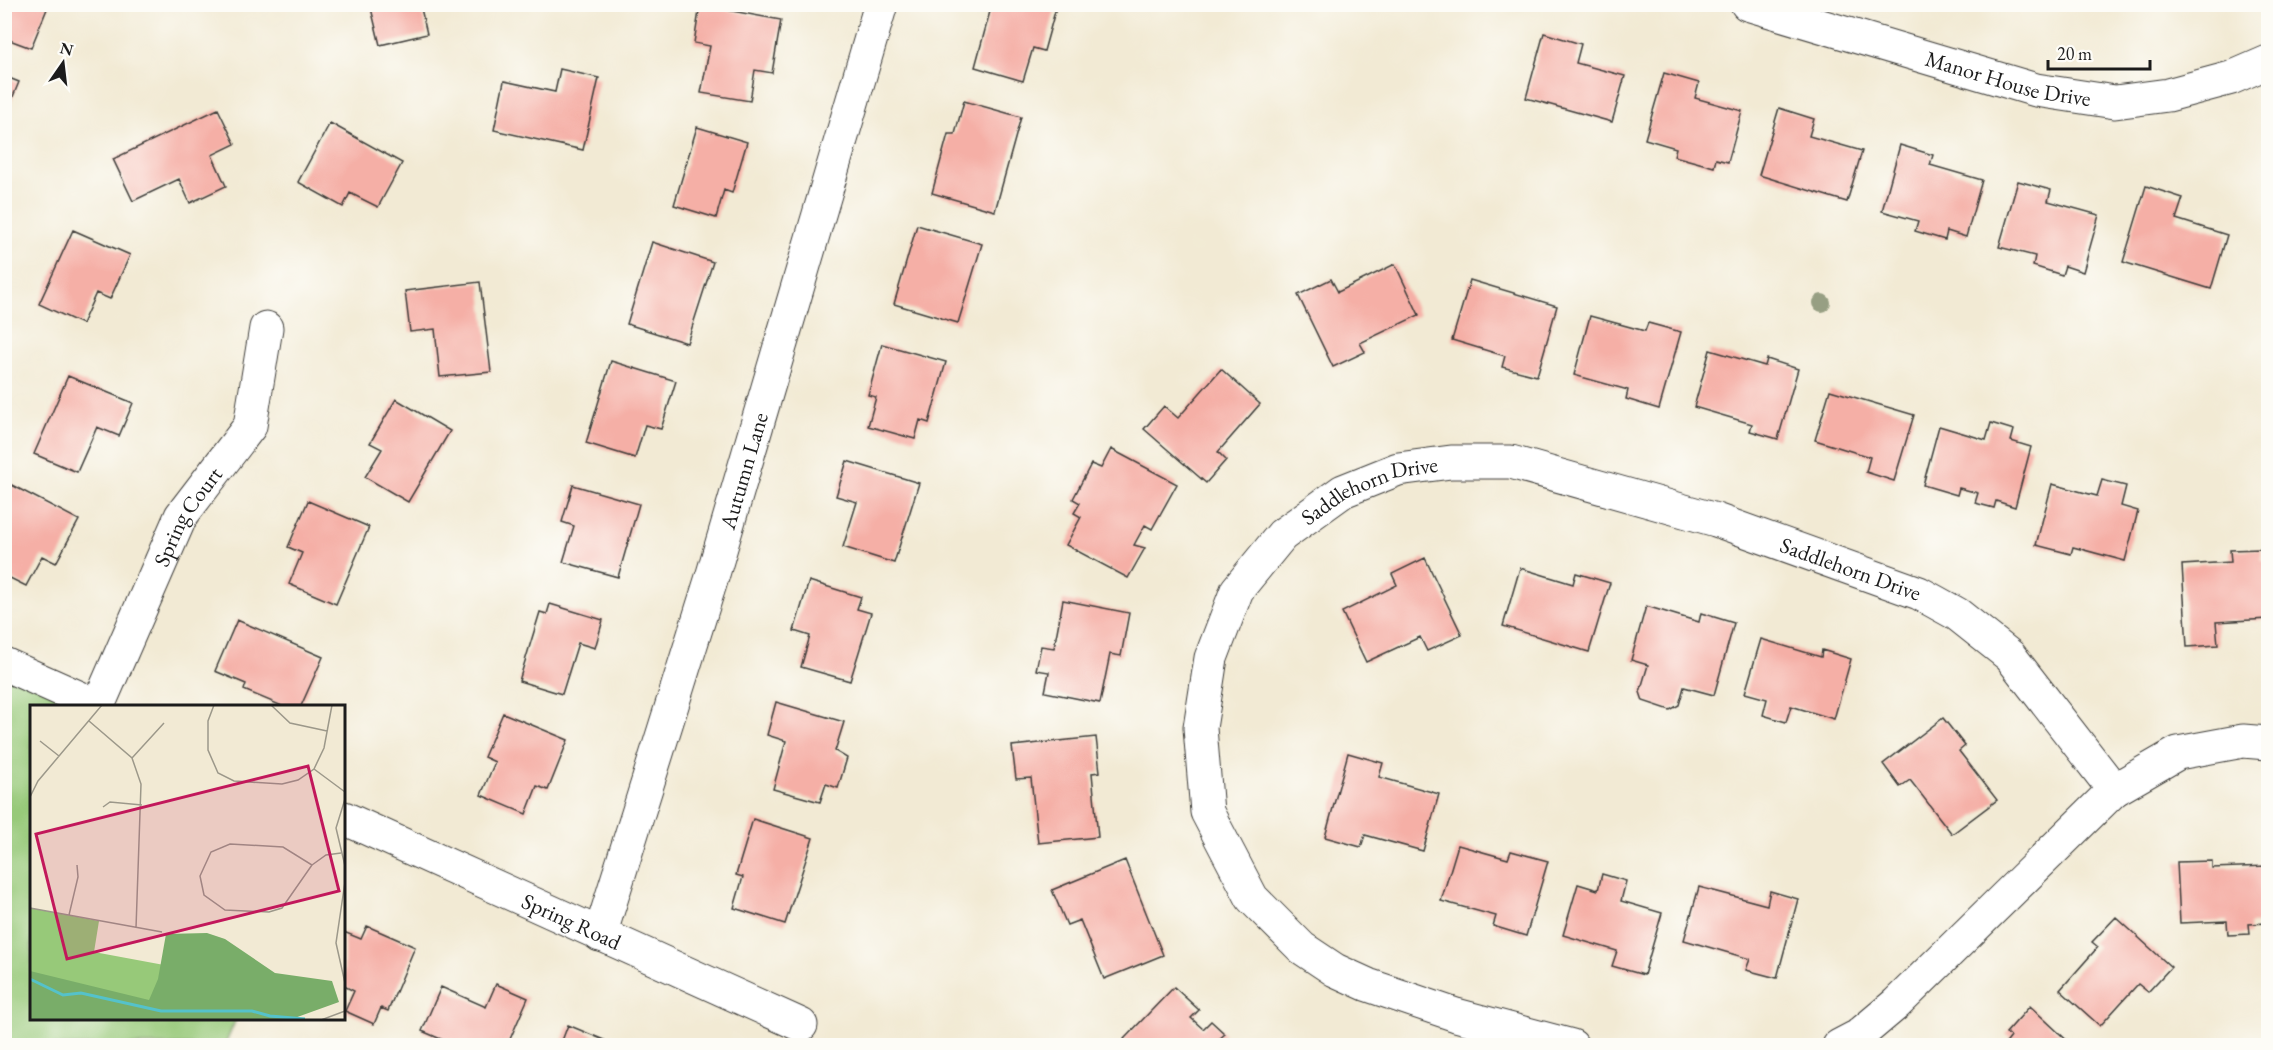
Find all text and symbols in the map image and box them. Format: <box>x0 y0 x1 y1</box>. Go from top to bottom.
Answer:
north arrow <box>33 33 93 93</box>
scale bar <box>2048 33 2150 71</box>
text: N <box>58 37 75 61</box>
text: 20 m <box>2057 42 2092 65</box>
street label: Manor House Drive <box>1922 44 2093 113</box>
street label: Autumn Lane <box>713 409 775 534</box>
street label: Saddlehorn Drive <box>1295 450 1440 532</box>
street label: Spring Court <box>147 461 229 571</box>
street label: Saddlehorn Drive <box>1776 530 1926 608</box>
inset map <box>30 705 345 1020</box>
street label: Spring Road <box>517 887 627 957</box>

